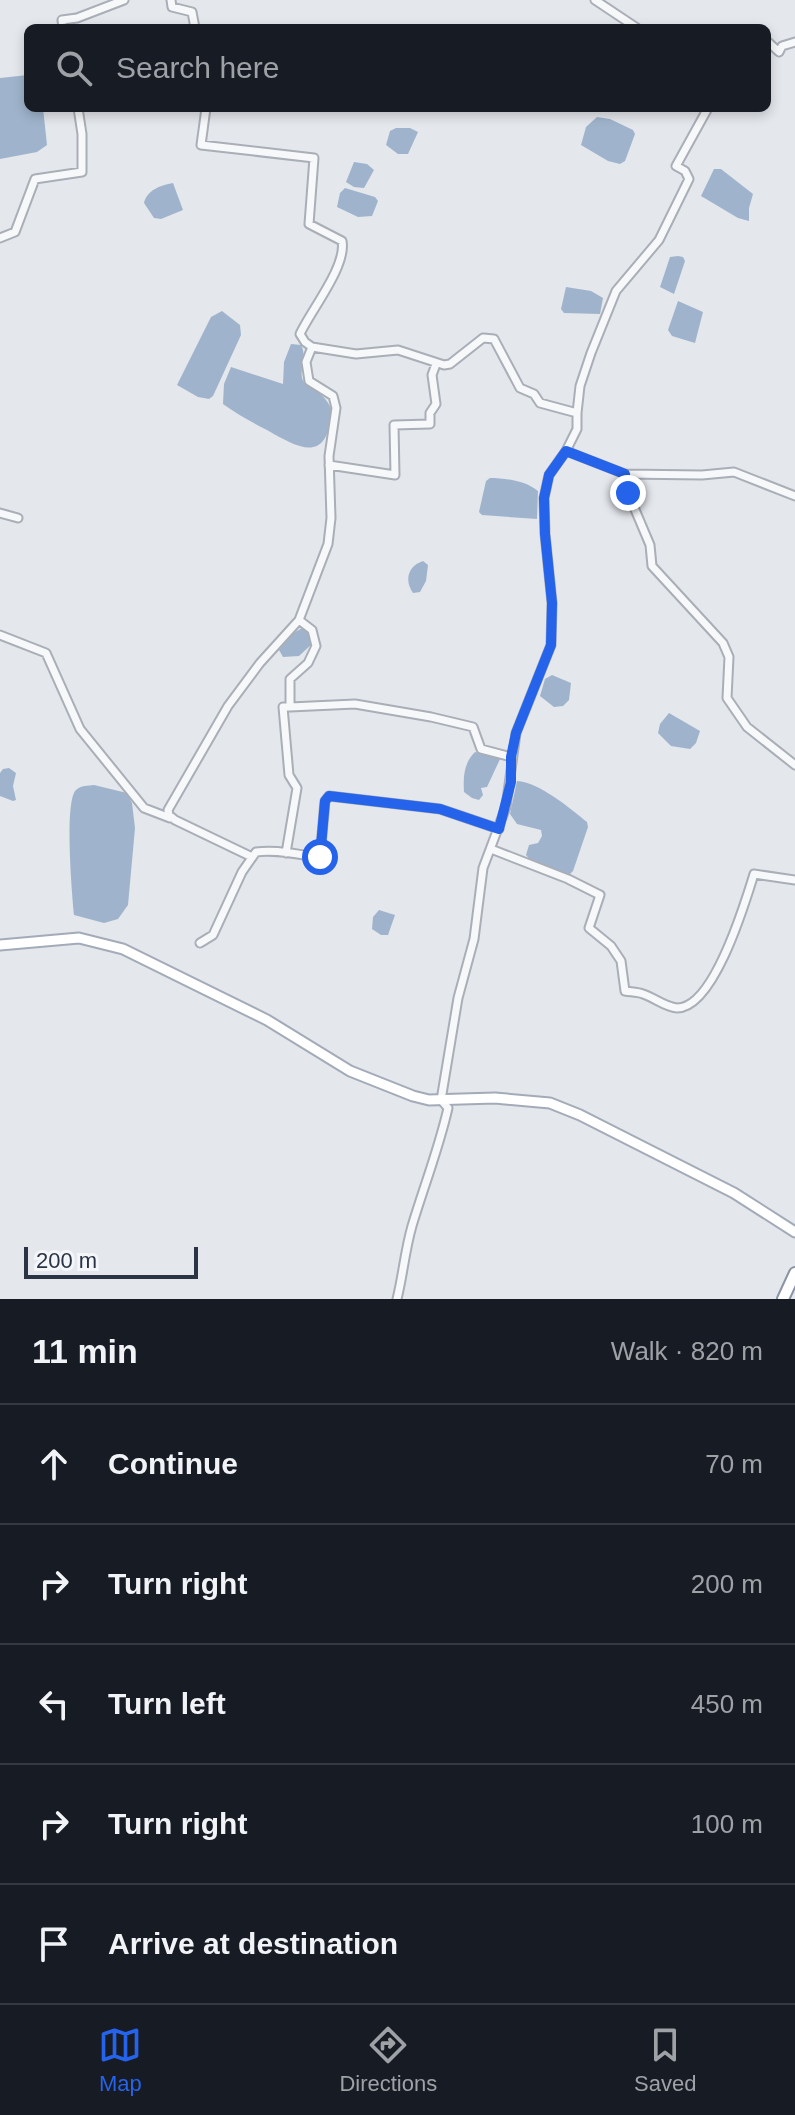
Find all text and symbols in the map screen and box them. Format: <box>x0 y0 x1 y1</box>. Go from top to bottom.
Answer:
search box <box>24 24 771 112</box>
icon: search <box>52 46 96 90</box>
text: Search here <box>116 51 279 84</box>
route end <box>610 475 646 511</box>
route start <box>302 839 338 875</box>
scale bar <box>24 1243 198 1279</box>
text: 200 m <box>36 1248 97 1273</box>
text: 11 min <box>32 1332 138 1370</box>
text: Walk · 820 m <box>611 1336 763 1366</box>
icon: ahead <box>32 1442 76 1486</box>
text: Continue <box>108 1447 238 1480</box>
text: 70 m <box>705 1449 763 1479</box>
icon: right <box>32 1562 76 1606</box>
text: Turn right <box>108 1567 247 1600</box>
text: 200 m <box>691 1569 763 1599</box>
icon: left <box>32 1682 76 1726</box>
text: Turn left <box>108 1687 226 1720</box>
text: 450 m <box>691 1689 763 1719</box>
icon: right <box>32 1802 76 1846</box>
text: Turn right <box>108 1807 247 1840</box>
text: 100 m <box>691 1809 763 1839</box>
icon: arrive <box>32 1922 76 1966</box>
text: Arrive at destination <box>108 1927 398 1960</box>
tab: Map <box>98 2023 142 2097</box>
tab: Directions <box>339 2023 437 2097</box>
tab: Saved <box>634 2023 697 2097</box>

